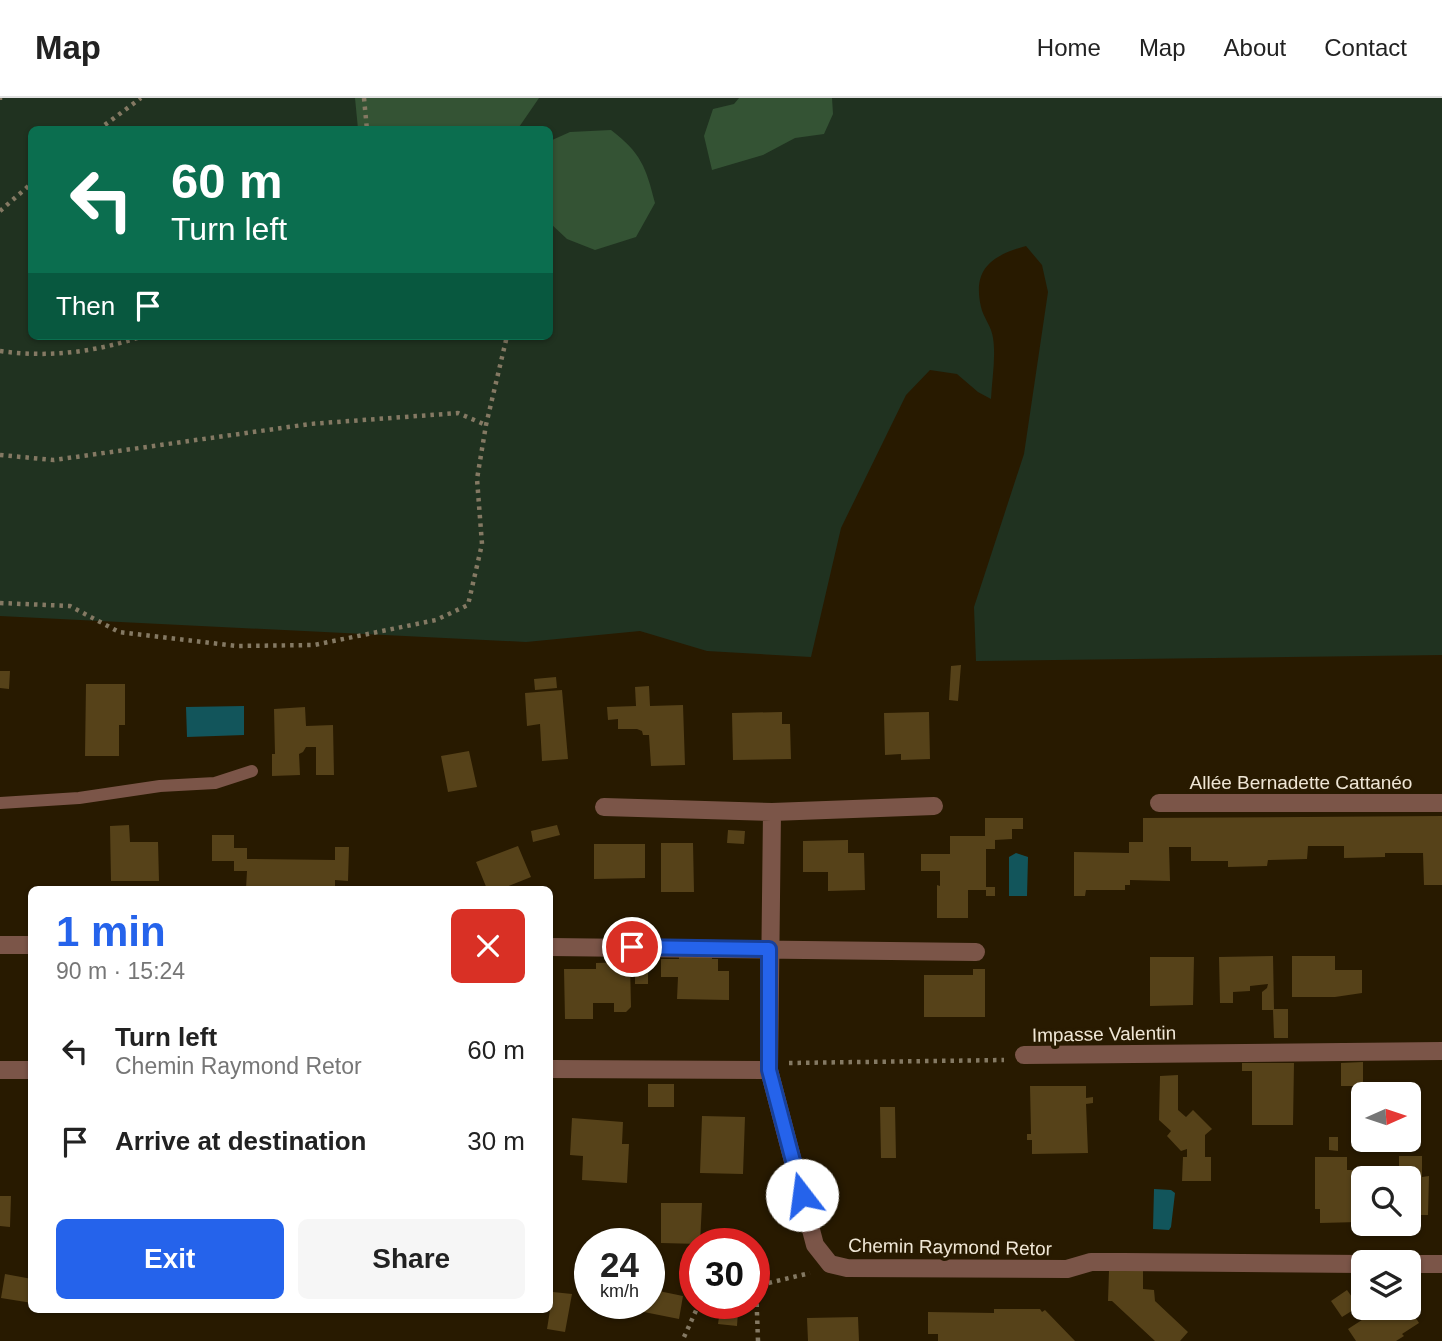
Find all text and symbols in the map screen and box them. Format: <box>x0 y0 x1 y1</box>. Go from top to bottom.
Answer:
text: Map <box>35 29 101 66</box>
text: Home <box>1037 34 1101 61</box>
text: Map <box>1139 34 1186 61</box>
text: About <box>1224 34 1286 61</box>
text: Contact <box>1324 34 1407 61</box>
icon: left <box>56 154 147 245</box>
text: 60 m <box>171 154 283 208</box>
text: Turn left <box>171 211 287 247</box>
icon: arrive <box>129 287 167 325</box>
text: Then <box>56 291 115 321</box>
street label: Allée Bernadette Cattanéo <box>1190 772 1412 793</box>
text: 1 min <box>56 908 166 955</box>
button: close <box>451 909 525 983</box>
pin <box>602 917 662 977</box>
icon: arrive <box>613 928 651 966</box>
text: 90 m · 15:24 <box>56 958 185 984</box>
text: Turn left <box>115 1022 217 1052</box>
street label: Impasse Valentin <box>1032 1022 1176 1046</box>
icon: left <box>56 1032 94 1070</box>
text: 60 m <box>467 1035 525 1065</box>
text: Chemin Raymond Retor <box>115 1053 362 1079</box>
north arrow <box>1351 1082 1421 1152</box>
map controls <box>1351 1082 1421 1320</box>
icon: arrive <box>56 1123 94 1161</box>
text: Arrive at destination <box>115 1126 366 1156</box>
text: 30 m <box>467 1126 525 1156</box>
position arrow <box>765 1158 839 1232</box>
button: search <box>1351 1166 1421 1236</box>
button: Exit <box>56 1219 284 1299</box>
button: Share <box>298 1219 525 1299</box>
speed limit sign: 30 <box>679 1228 770 1319</box>
street label: Chemin Raymond Retor <box>848 1235 1053 1259</box>
text: 24 <box>600 1245 639 1284</box>
button: layers <box>1351 1250 1421 1320</box>
text: km/h <box>600 1281 639 1301</box>

